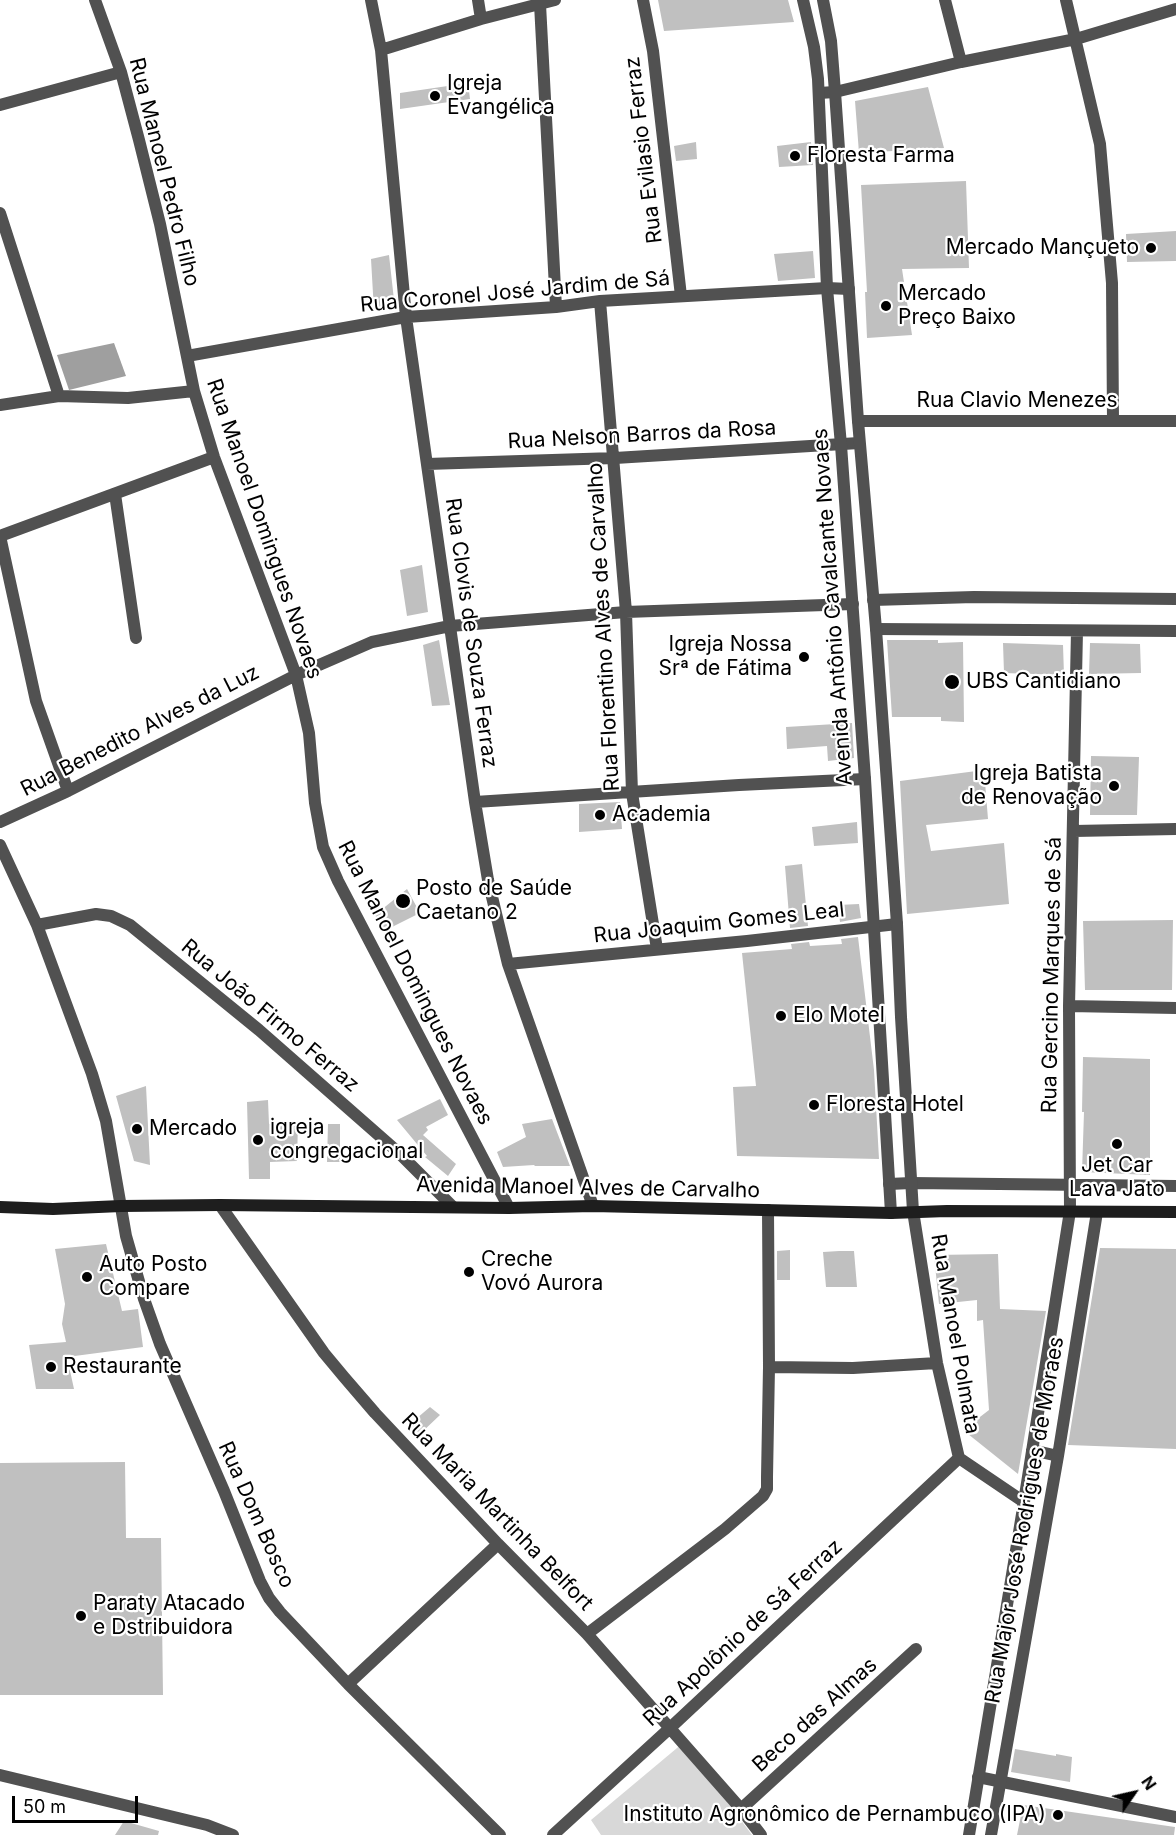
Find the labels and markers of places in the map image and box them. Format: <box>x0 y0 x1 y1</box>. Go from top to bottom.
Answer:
place label: Igreja Evangélica <box>447 71 555 121</box>
marker: Igreja Evangélica <box>428 89 442 103</box>
place label: Floresta Farma <box>807 143 955 169</box>
marker: Floresta Farma <box>788 149 802 163</box>
place label: Mercado Mançueto <box>946 235 1139 261</box>
marker: Mercado Mançueto <box>1144 241 1158 255</box>
place label: Mercado Preço Baixo <box>898 281 1016 331</box>
marker: Mercado Preço Baixo <box>879 299 893 313</box>
place label: Igreja Nossa Srª de Fátima <box>658 632 792 682</box>
marker: Igreja Nossa Srª de Fátima <box>797 650 811 664</box>
place label: UBS Cantidiano <box>966 669 1121 695</box>
marker: UBS Cantidiano <box>943 673 961 691</box>
place label: Igreja Batista de Renovação <box>961 761 1102 811</box>
marker: Igreja Batista de Renovação <box>1107 779 1121 793</box>
place label: Academia <box>612 802 711 828</box>
marker: Academia <box>593 808 607 822</box>
place label: Posto de Saúde Caetano 2 <box>416 876 572 926</box>
marker: Posto de Saúde Caetano 2 <box>394 892 412 910</box>
place label: Elo Motel <box>793 1003 885 1029</box>
marker: Elo Motel <box>774 1009 788 1023</box>
place label: Floresta Hotel <box>826 1092 964 1118</box>
marker: Floresta Hotel <box>807 1098 821 1112</box>
place label: igreja congregacional <box>270 1115 423 1165</box>
place label: Mercado <box>149 1116 237 1142</box>
marker: Mercado <box>130 1122 144 1136</box>
marker: igreja congregacional <box>251 1133 265 1147</box>
marker: Jet Car Lava Jato <box>1110 1137 1124 1151</box>
place label: Jet Car Lava Jato <box>1069 1153 1165 1203</box>
place label: Creche Vovó Aurora <box>481 1247 603 1297</box>
place label: Auto Posto Compare <box>99 1252 207 1302</box>
marker: Creche Vovó Aurora <box>462 1265 476 1279</box>
marker: Auto Posto Compare <box>80 1270 94 1284</box>
place label: Restaurante <box>63 1354 182 1380</box>
marker: Restaurante <box>44 1360 58 1374</box>
place label: Paraty Atacado e Dstribuidora <box>93 1591 245 1641</box>
marker: Paraty Atacado e Dstribuidora <box>74 1609 88 1623</box>
place label: Instituto Agronômico de Pernambuco (IPA) <box>624 1802 1046 1828</box>
marker: Instituto Agronômico de Pernambuco (IPA) <box>1051 1808 1065 1822</box>

